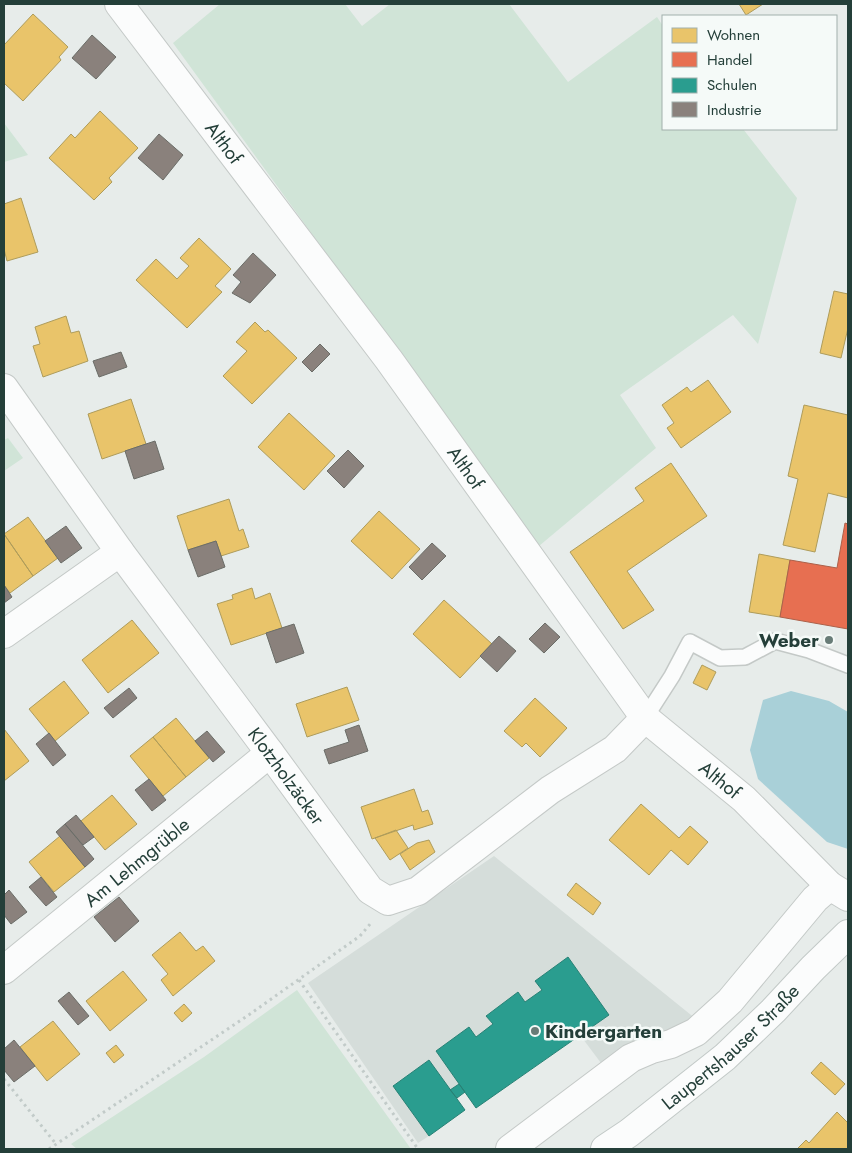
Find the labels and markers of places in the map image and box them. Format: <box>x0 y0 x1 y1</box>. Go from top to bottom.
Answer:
place label: Weber <box>759 627 819 654</box>
marker: Weber <box>823 634 835 646</box>
place label: Kindergarten <box>545 1018 662 1045</box>
marker: Kindergarten <box>529 1025 541 1037</box>

